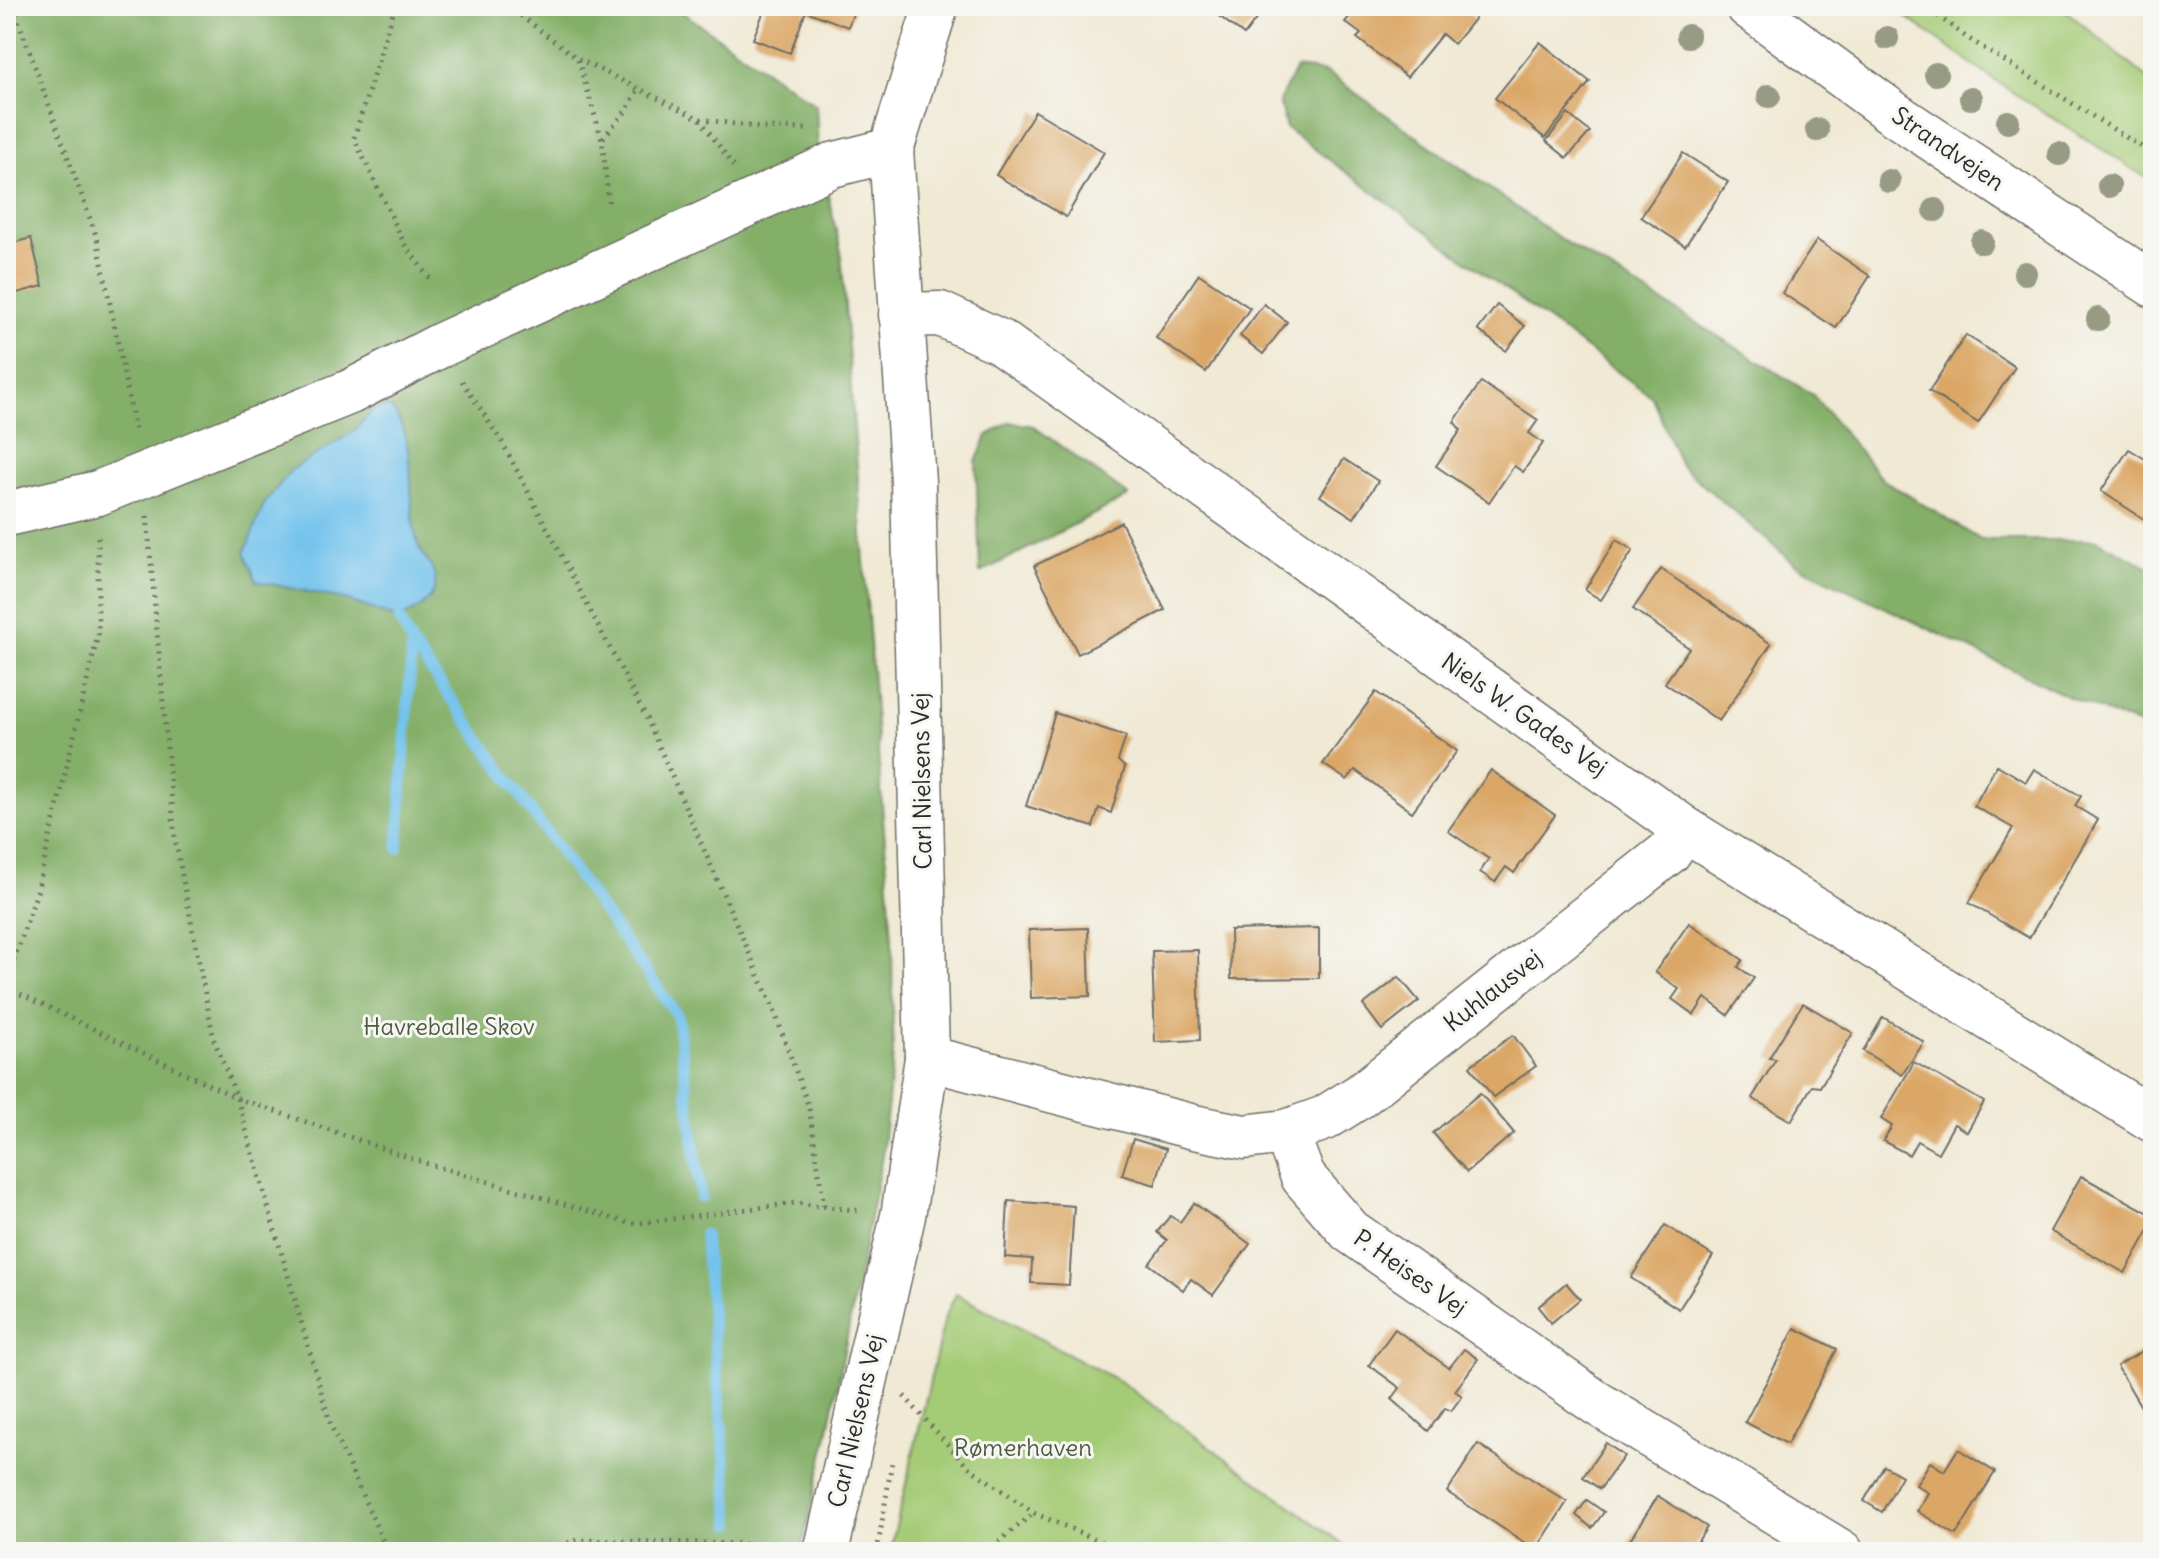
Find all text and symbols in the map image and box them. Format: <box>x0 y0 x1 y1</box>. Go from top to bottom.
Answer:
street label: Strandvejen <box>1887 100 2011 197</box>
street label: Niels W. Gades Vej <box>1436 646 1613 782</box>
street label: Carl Nielsens Vej <box>904 692 938 870</box>
street label: Kuhlausvej <box>1437 943 1547 1038</box>
park label: Havreballe Skov <box>363 1011 535 1041</box>
street label: P. Heises Vej <box>1348 1222 1473 1322</box>
street label: Carl Nielsens Vej <box>820 1331 890 1510</box>
park label: Rømerhaven <box>954 1432 1092 1462</box>

